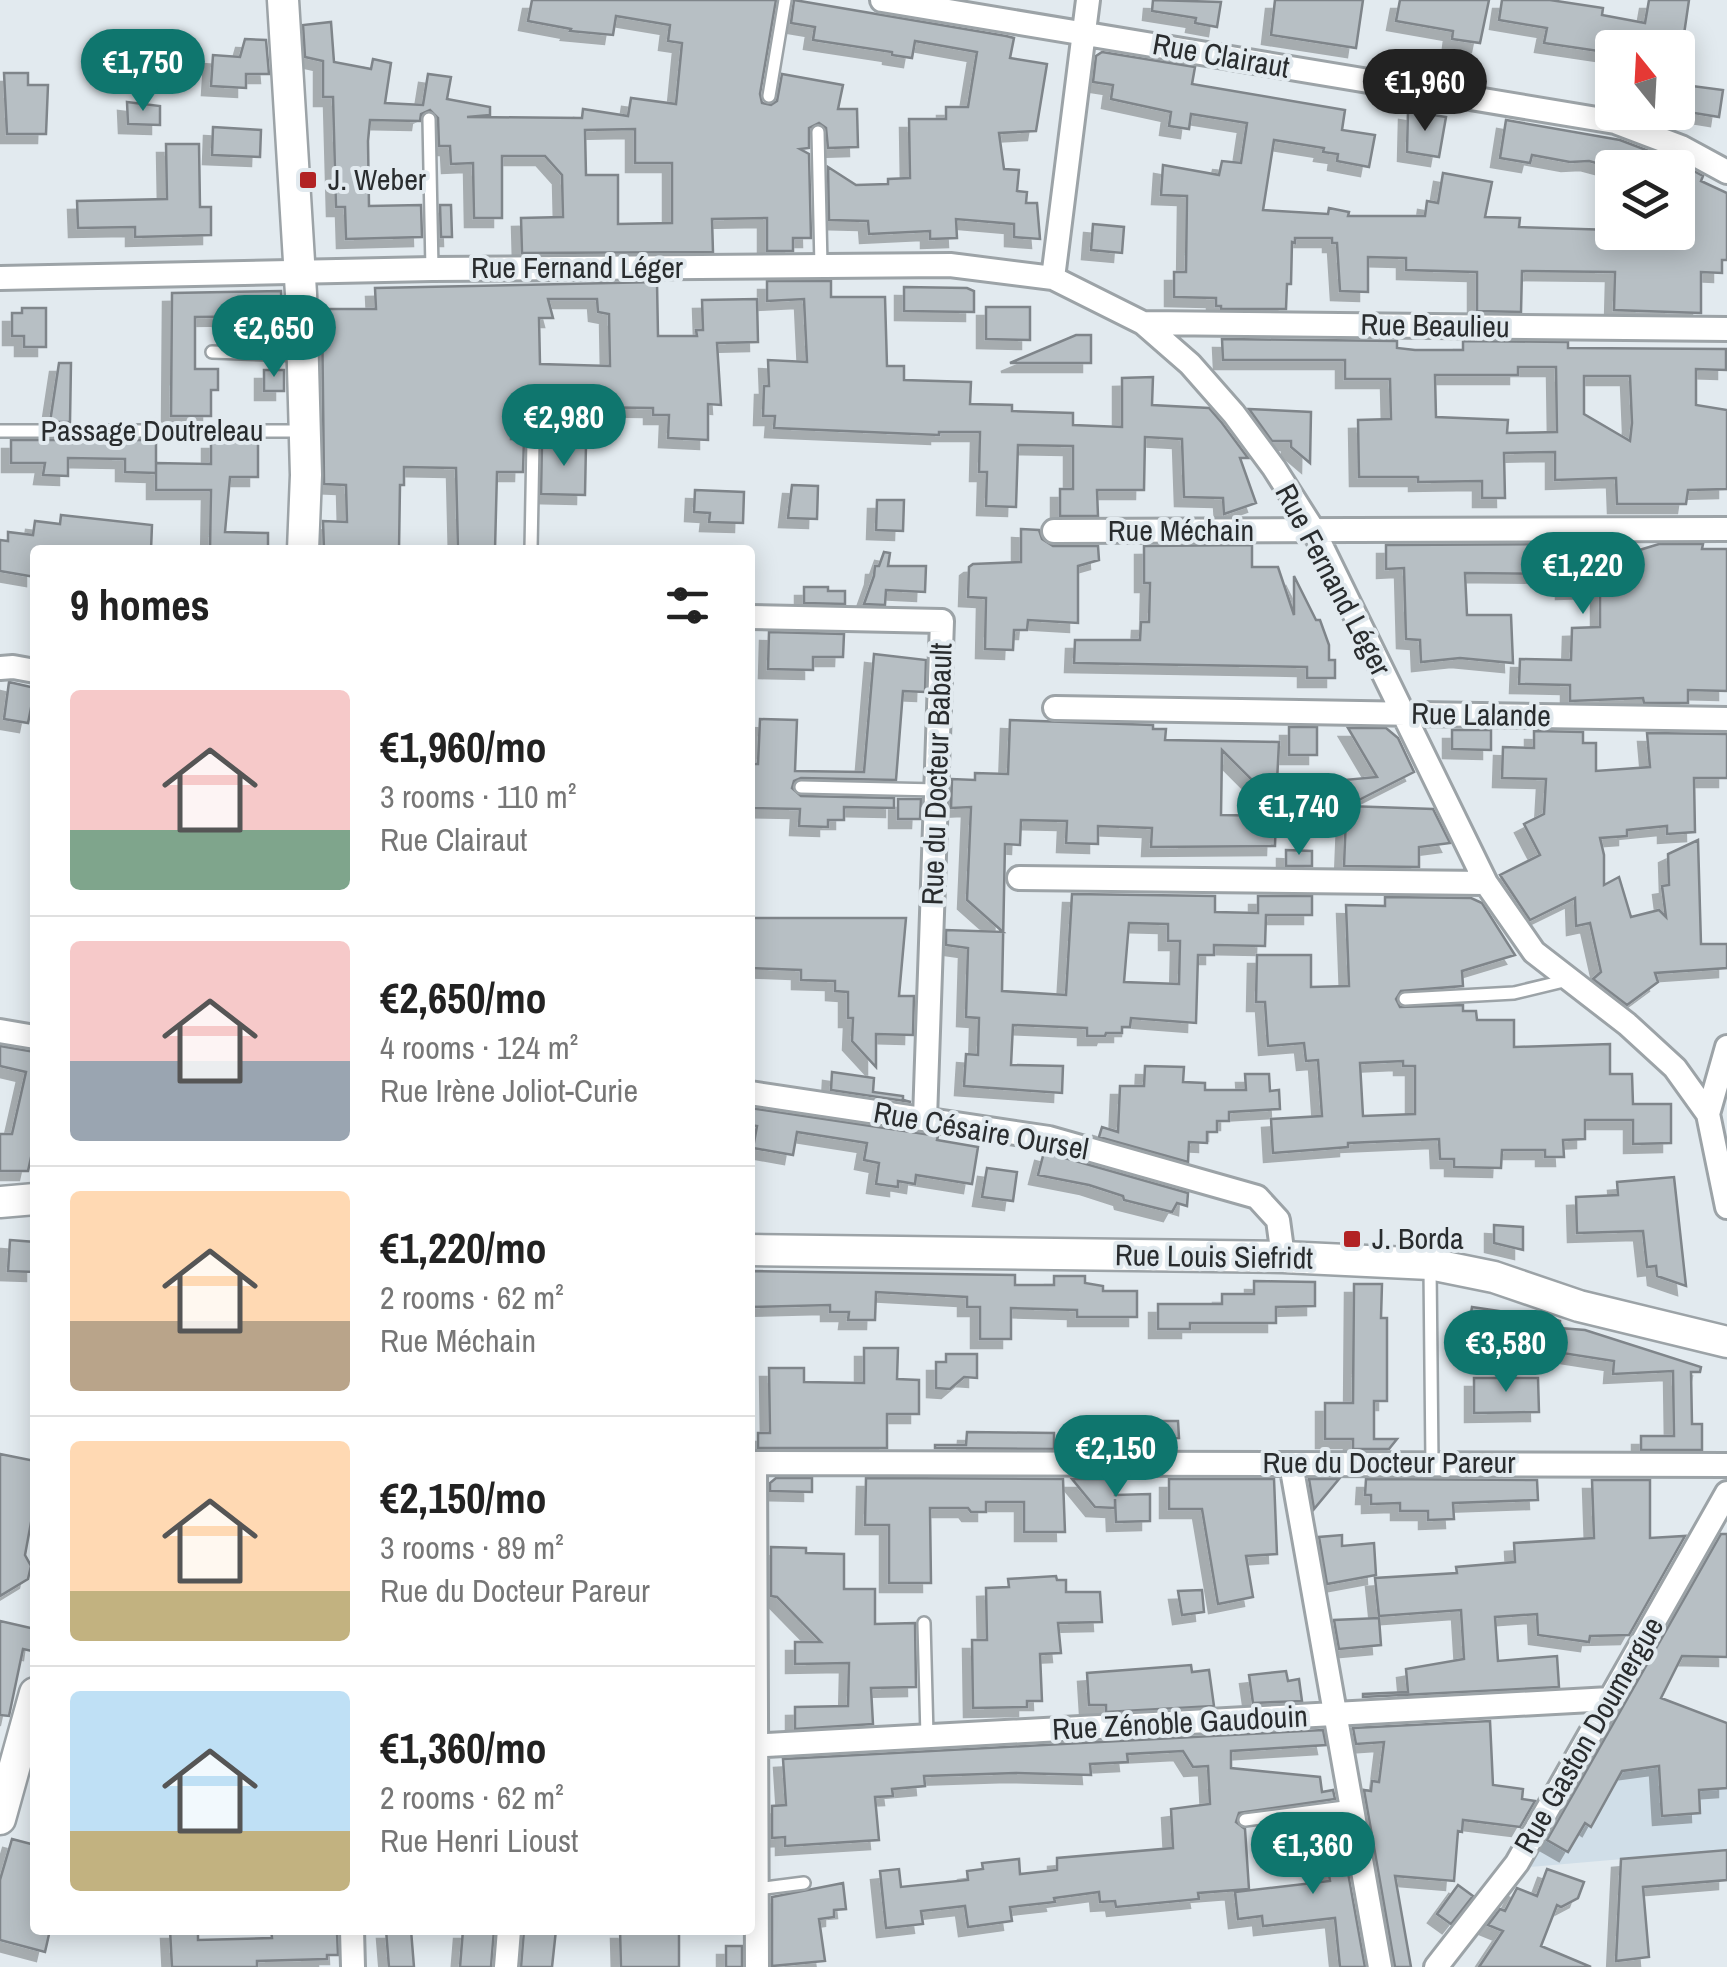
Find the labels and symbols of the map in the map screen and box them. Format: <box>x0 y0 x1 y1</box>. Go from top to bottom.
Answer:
street label: Rue Clairaut <box>1150 23 1293 87</box>
pin: €1,750 <box>62 29 224 114</box>
north arrow <box>1595 30 1695 130</box>
pin: €1,960 <box>1344 49 1506 134</box>
place label: J. Weber <box>328 159 427 199</box>
marker: J. Weber <box>297 169 319 191</box>
street label: Rue Fernand Léger <box>471 247 684 287</box>
pin: €2,650 <box>193 295 355 380</box>
street label: Rue Beaulieu <box>1360 304 1510 346</box>
pin: €2,980 <box>483 384 645 469</box>
street label: Passage Doutreleau <box>41 410 263 450</box>
street label: Rue Fernand Léger <box>1266 476 1402 683</box>
street label: Rue Méchain <box>1108 510 1254 550</box>
pin: €1,220 <box>1502 532 1664 617</box>
street label: Rue du Docteur Babault <box>911 642 961 906</box>
street label: Rue Lalande <box>1411 693 1551 735</box>
pin: €1,740 <box>1218 773 1380 858</box>
street label: Rue Césaire Oursel <box>871 1091 1092 1169</box>
place label: J. Borda <box>1372 1218 1464 1258</box>
marker: J. Borda <box>1341 1228 1363 1250</box>
street label: Rue Louis Siefridt <box>1115 1234 1314 1278</box>
pin: €3,580 <box>1425 1310 1587 1395</box>
pin: €2,150 <box>1035 1415 1197 1500</box>
street label: Rue du Docteur Pareur <box>1263 1442 1516 1482</box>
street label: Rue Gaston Doumergue <box>1504 1609 1672 1860</box>
street label: Rue Zénoble Gaudouin <box>1051 1695 1309 1749</box>
pin: €1,360 <box>1232 1812 1394 1897</box>

